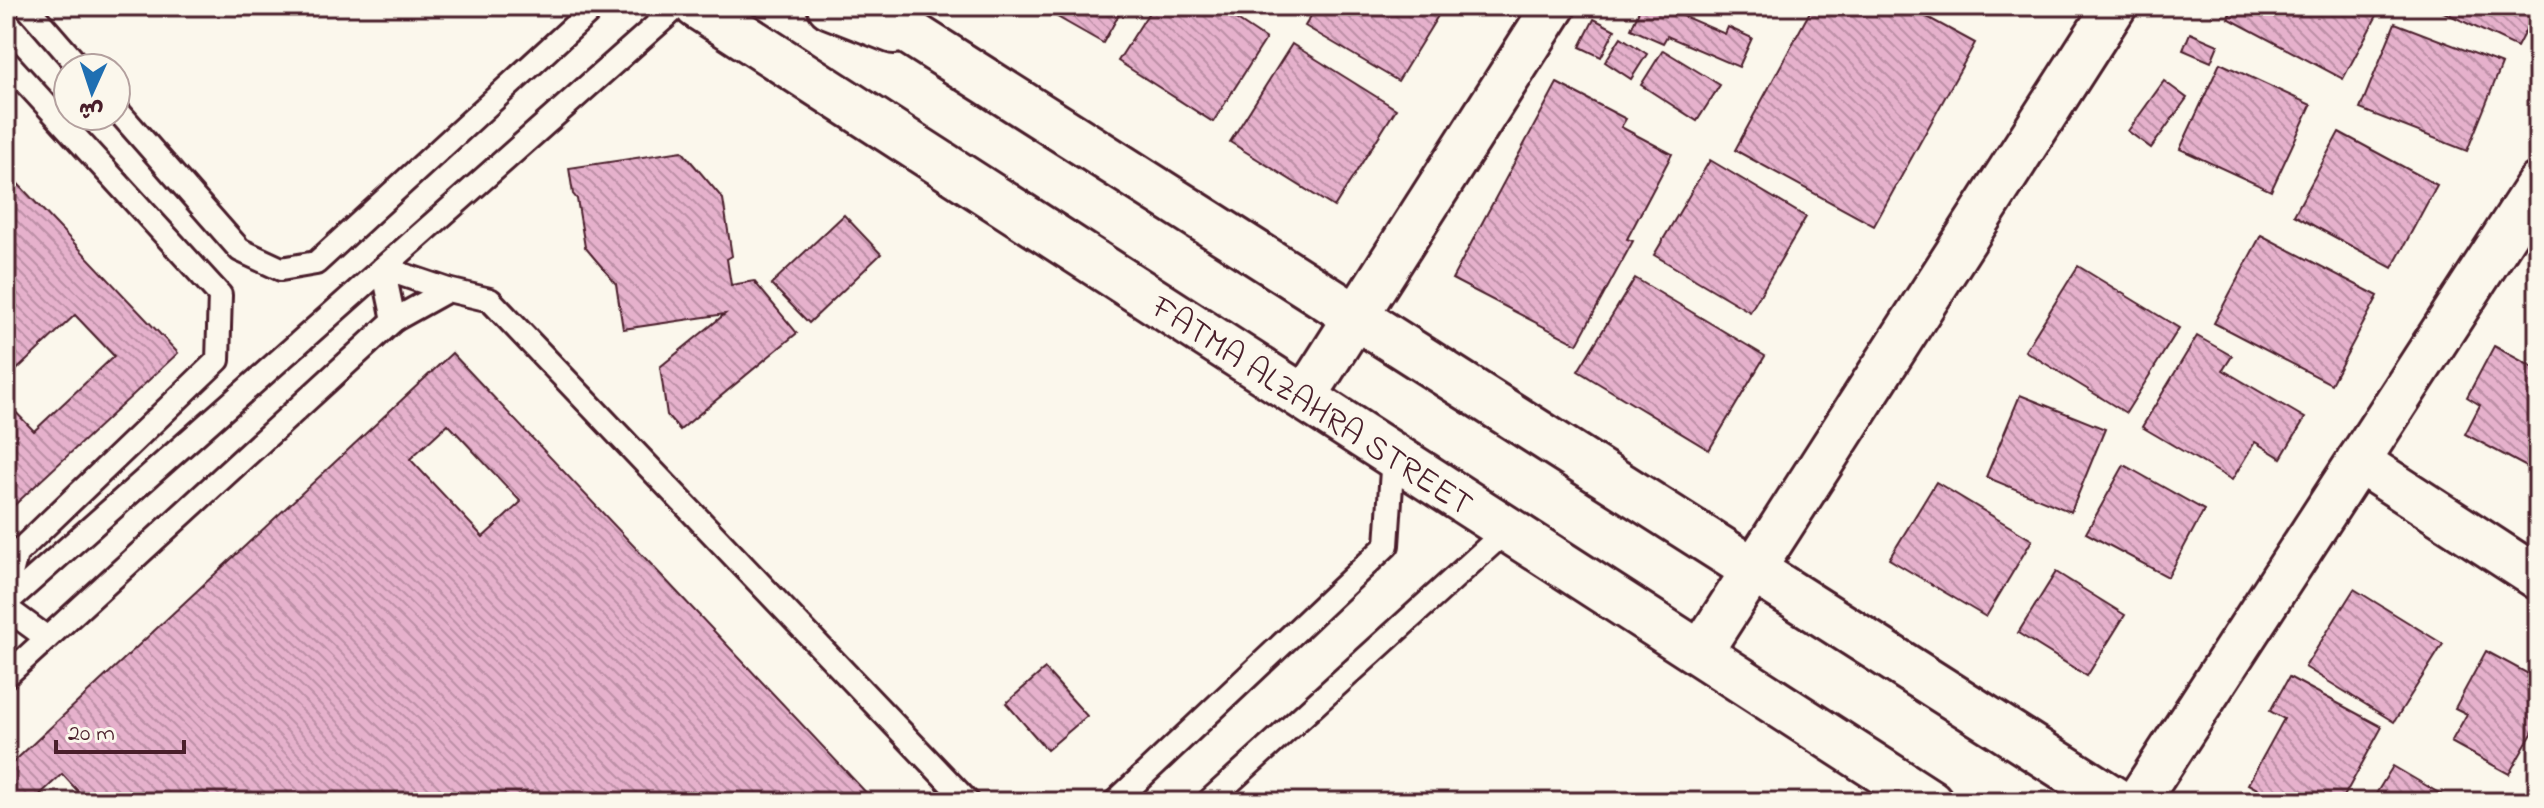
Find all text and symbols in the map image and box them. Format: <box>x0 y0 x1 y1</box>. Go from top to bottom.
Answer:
north arrow <box>52 52 132 132</box>
text: ش <box>78 92 104 126</box>
street label: FATMA ALZAHRA STREET <box>1139 284 1482 530</box>
scale bar <box>56 704 184 754</box>
text: 20 m <box>68 717 115 752</box>

